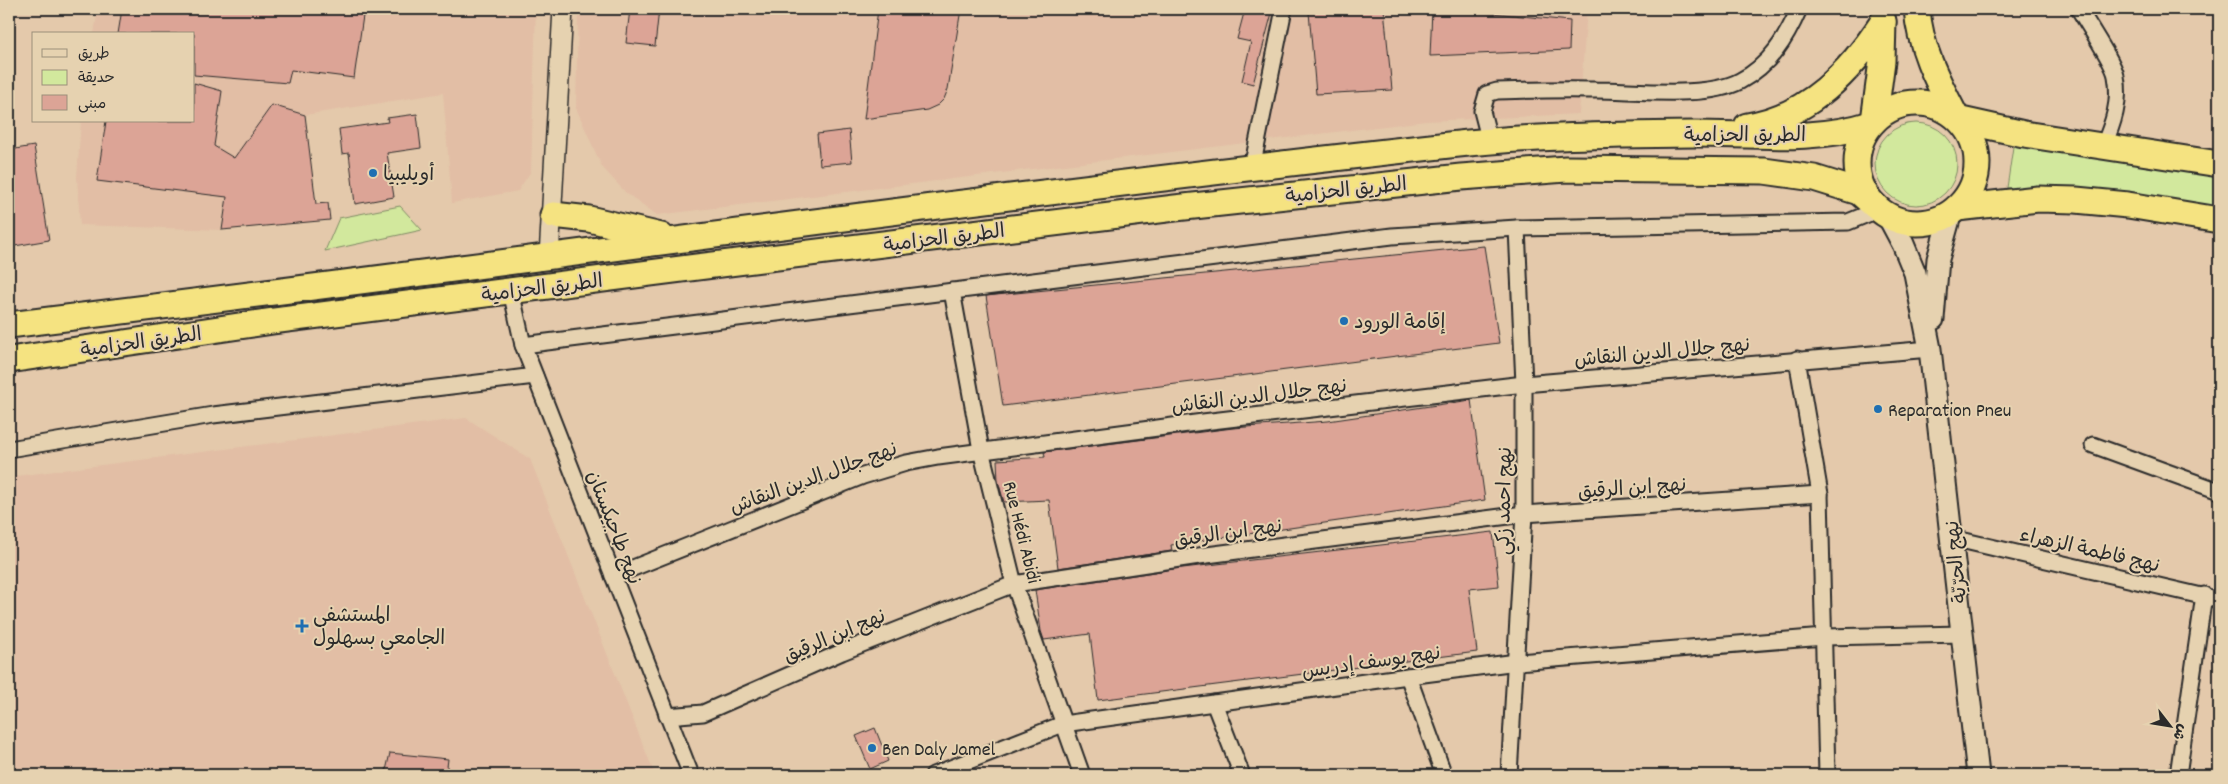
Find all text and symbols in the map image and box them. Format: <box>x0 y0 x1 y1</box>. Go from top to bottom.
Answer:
legend <box>32 32 195 122</box>
text: طريق <box>78 44 110 66</box>
text: حديقة <box>78 68 115 90</box>
text: مبنى <box>78 94 106 116</box>
street label: الطريق الحزامية <box>1684 123 1806 151</box>
place label: أويليبيا <box>383 162 434 190</box>
marker: أويليبيا <box>367 167 379 179</box>
street label: الطريق الحزامية <box>1284 172 1408 212</box>
street label: الطريق الحزامية <box>882 219 1007 261</box>
street label: الطريق الحزامية <box>480 269 605 311</box>
place label: إقامة الورود <box>1354 310 1446 338</box>
marker: إقامة الورود <box>1338 315 1350 327</box>
street label: الطريق الحزامية <box>79 322 204 366</box>
street label: نهج جلال الدين النقاش <box>1573 332 1751 376</box>
street label: نهج جلال الدين النقاش <box>1170 373 1349 423</box>
place label: Reparation Pneu <box>1888 398 2011 426</box>
marker: Reparation Pneu <box>1872 403 1884 415</box>
street label: نهج جلال الدين النقاش <box>726 436 902 523</box>
street label: نهج احمد زكي <box>1491 447 1522 555</box>
street label: نهج طاجيكستان <box>578 467 647 589</box>
street label: نهج ابن الرقيق <box>1577 472 1687 508</box>
street label: Rue Hédi Abidi <box>994 479 1046 587</box>
street label: نهج ابن الرقيق <box>1173 514 1284 556</box>
street label: نهج الحرّيّة <box>1940 519 1976 604</box>
street label: نهج فاطمة الزهراء <box>2017 522 2162 582</box>
place label: المستشفى الجامعي بسهلول <box>313 603 445 655</box>
street label: نهج ابن الرقيق <box>780 604 891 672</box>
marker: المستشفى الجامعي بسهلول <box>295 619 309 633</box>
street label: نهج يوسف إدريس <box>1300 640 1443 688</box>
north arrow <box>2146 702 2196 752</box>
text: ش <box>2167 720 2192 743</box>
place label: Ben Daly Jamel <box>882 737 995 765</box>
marker: Ben Daly Jamel <box>866 742 878 754</box>

